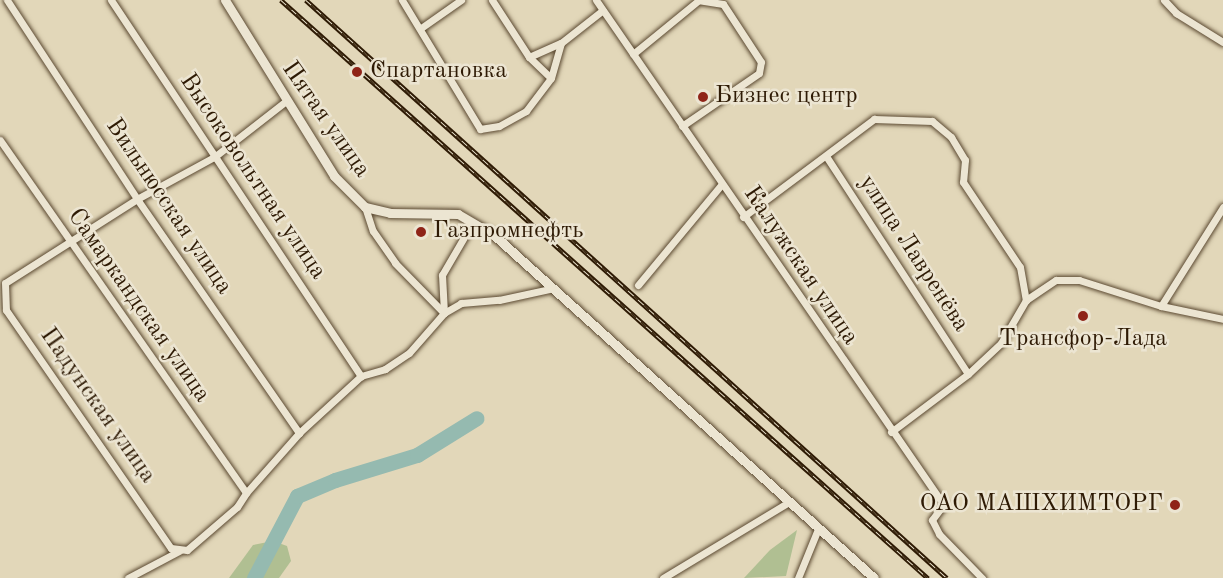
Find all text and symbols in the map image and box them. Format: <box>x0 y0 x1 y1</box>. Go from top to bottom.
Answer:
street label: Пятая улица <box>274 56 376 184</box>
place label: Спартановка <box>370 58 507 86</box>
marker: Спартановка <box>348 63 366 81</box>
street label: Высоковольтная улица <box>172 68 332 286</box>
place label: Бизнес центр <box>715 83 858 111</box>
marker: Бизнес центр <box>696 90 710 104</box>
street label: Вильнюсская улица <box>98 114 238 300</box>
street label: улица Лавренёва <box>852 170 974 338</box>
street label: Калужская улица <box>736 181 864 351</box>
street label: Самаркандская улица <box>60 204 216 408</box>
place label: Газпромнефть <box>433 218 583 246</box>
marker: Газпромнефть <box>414 225 428 239</box>
marker: Трансфор-Лада <box>1076 309 1090 323</box>
street label: Падунская улица <box>33 323 161 489</box>
place label: Трансфор-Лада <box>999 326 1167 354</box>
place label: ОАО МАШХИМТОРГ <box>920 491 1163 519</box>
marker: ОАО МАШХИМТОРГ <box>1168 498 1182 512</box>

